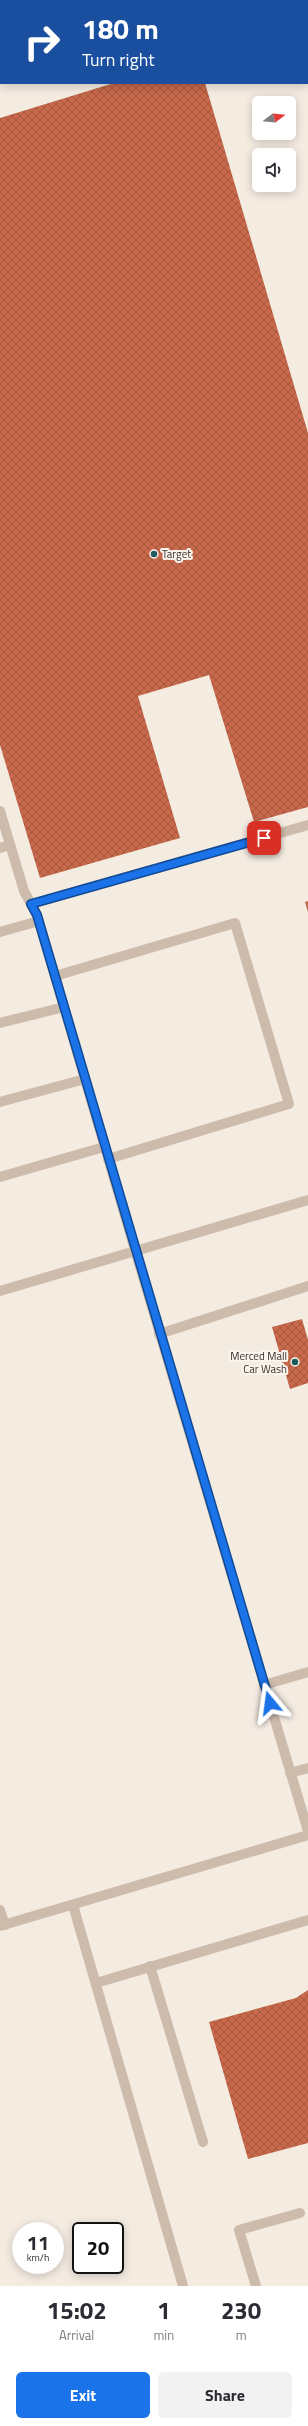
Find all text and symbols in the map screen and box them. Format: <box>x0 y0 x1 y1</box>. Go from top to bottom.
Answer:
text: 180 m <box>82 7 159 50</box>
icon: right <box>16 16 68 68</box>
text: Turn right <box>82 46 155 73</box>
north arrow <box>252 96 296 140</box>
map controls <box>252 96 296 192</box>
button: sound <box>252 148 296 192</box>
place label: Target <box>162 546 191 562</box>
marker: Target <box>149 549 159 559</box>
pin <box>247 821 281 855</box>
icon: arrive <box>253 827 275 849</box>
place label: Merced Mall Car Wash <box>230 1348 287 1377</box>
marker: Merced Mall Car Wash <box>290 1357 300 1367</box>
position arrow <box>249 1682 291 1724</box>
speed limit sign: 20 <box>72 2222 124 2274</box>
text: 11 <box>27 2227 49 2258</box>
text: km/h <box>27 2250 49 2265</box>
text: 15:02 <box>47 2292 107 2328</box>
text: 1 <box>157 2292 171 2328</box>
text: 230 <box>221 2292 261 2328</box>
text: Arrival <box>59 2325 94 2345</box>
text: min <box>153 2325 174 2345</box>
text: m <box>236 2325 247 2345</box>
button: Exit <box>16 2372 150 2418</box>
button: Share <box>158 2372 292 2418</box>

